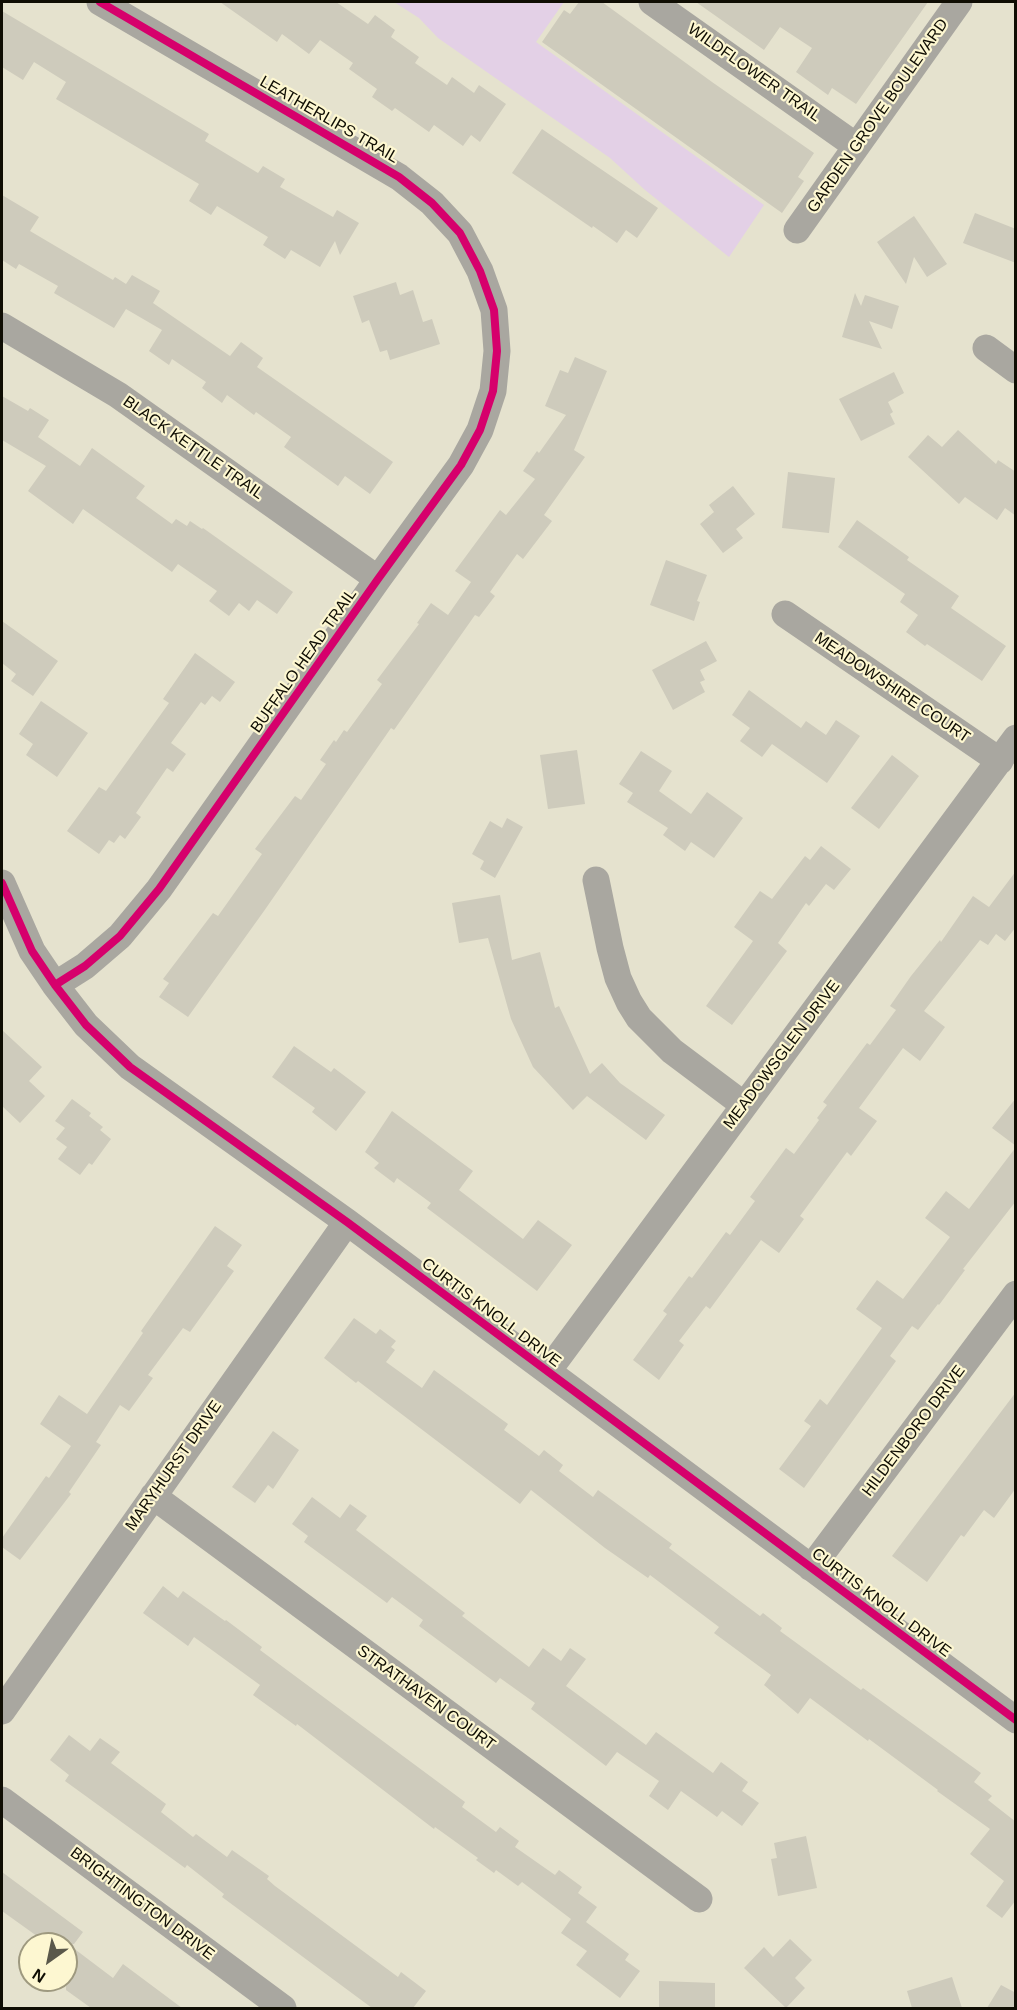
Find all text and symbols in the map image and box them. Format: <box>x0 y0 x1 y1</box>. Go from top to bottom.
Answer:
street label: GARDEN GROVE BOULEVARD <box>803 15 953 217</box>
street label: WILDFLOWER TRAIL <box>684 20 824 126</box>
street label: LEATHERLIPS TRAIL <box>256 72 402 168</box>
street label: BLACK KETTLE TRAIL <box>119 392 267 504</box>
street label: BUFFALO HEAD TRAIL <box>247 585 361 737</box>
street label: MEADOWSHIRE COURT <box>810 629 974 747</box>
street label: MEADOWSGLEN DRIVE <box>720 977 844 1133</box>
street label: CURTIS KNOLL DRIVE <box>418 1254 564 1372</box>
street label: HILDENBORO DRIVE <box>858 1362 970 1500</box>
street label: MARYHURST DRIVE <box>122 1397 226 1535</box>
street label: CURTIS KNOLL DRIVE <box>808 1544 954 1662</box>
street label: STRATHAVEN COURT <box>353 1641 499 1755</box>
street label: BRIGHTINGTON DRIVE <box>66 1843 218 1965</box>
north arrow <box>18 1932 78 1992</box>
text: N <box>30 1966 48 1986</box>

